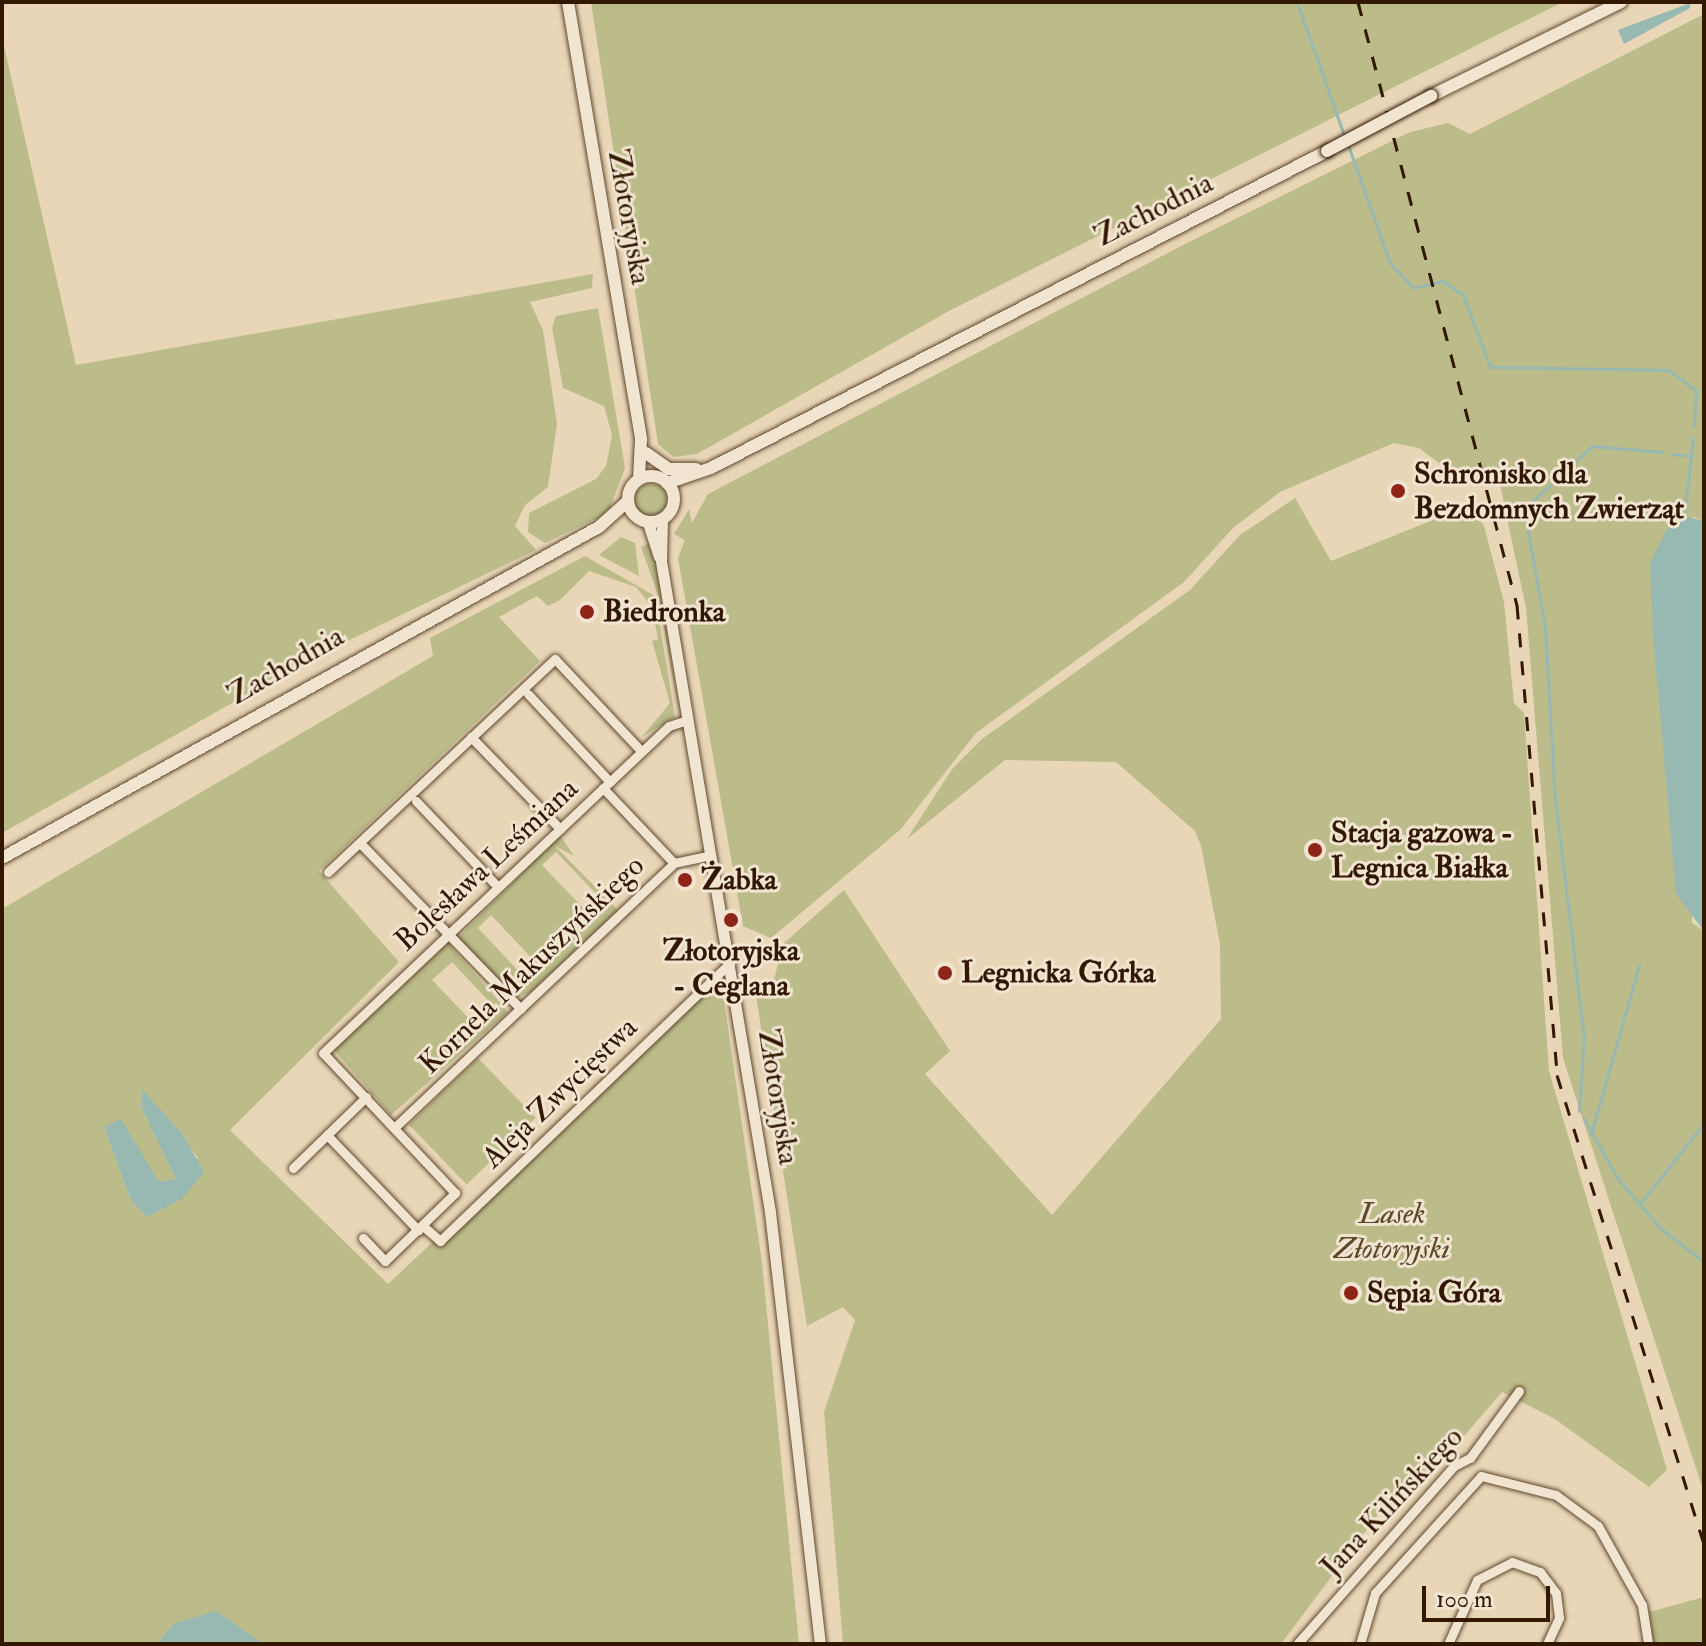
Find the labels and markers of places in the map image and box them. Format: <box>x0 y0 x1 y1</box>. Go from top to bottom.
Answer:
place label: Schronisko dla Bezdomnych Zwierząt <box>1414 456 1684 526</box>
marker: Schronisko dla Bezdomnych Zwierząt <box>1389 482 1407 500</box>
place label: Biedronka <box>603 594 725 630</box>
marker: Biedronka <box>578 603 596 621</box>
place label: Stacja gazowa - Legnica Białka <box>1331 815 1513 886</box>
marker: Stacja gazowa - Legnica Białka <box>1306 841 1324 859</box>
place label: Żabka <box>701 862 777 898</box>
marker: Żabka <box>676 871 694 889</box>
marker: Złotoryjska - Ceglana <box>722 911 740 929</box>
place label: Złotoryjska - Ceglana <box>663 933 799 1004</box>
place label: Legnicka Górka <box>961 955 1155 991</box>
marker: Legnicka Górka <box>936 964 954 982</box>
place label: Sępia Góra <box>1367 1275 1501 1311</box>
marker: Sępia Góra <box>1342 1284 1360 1302</box>

